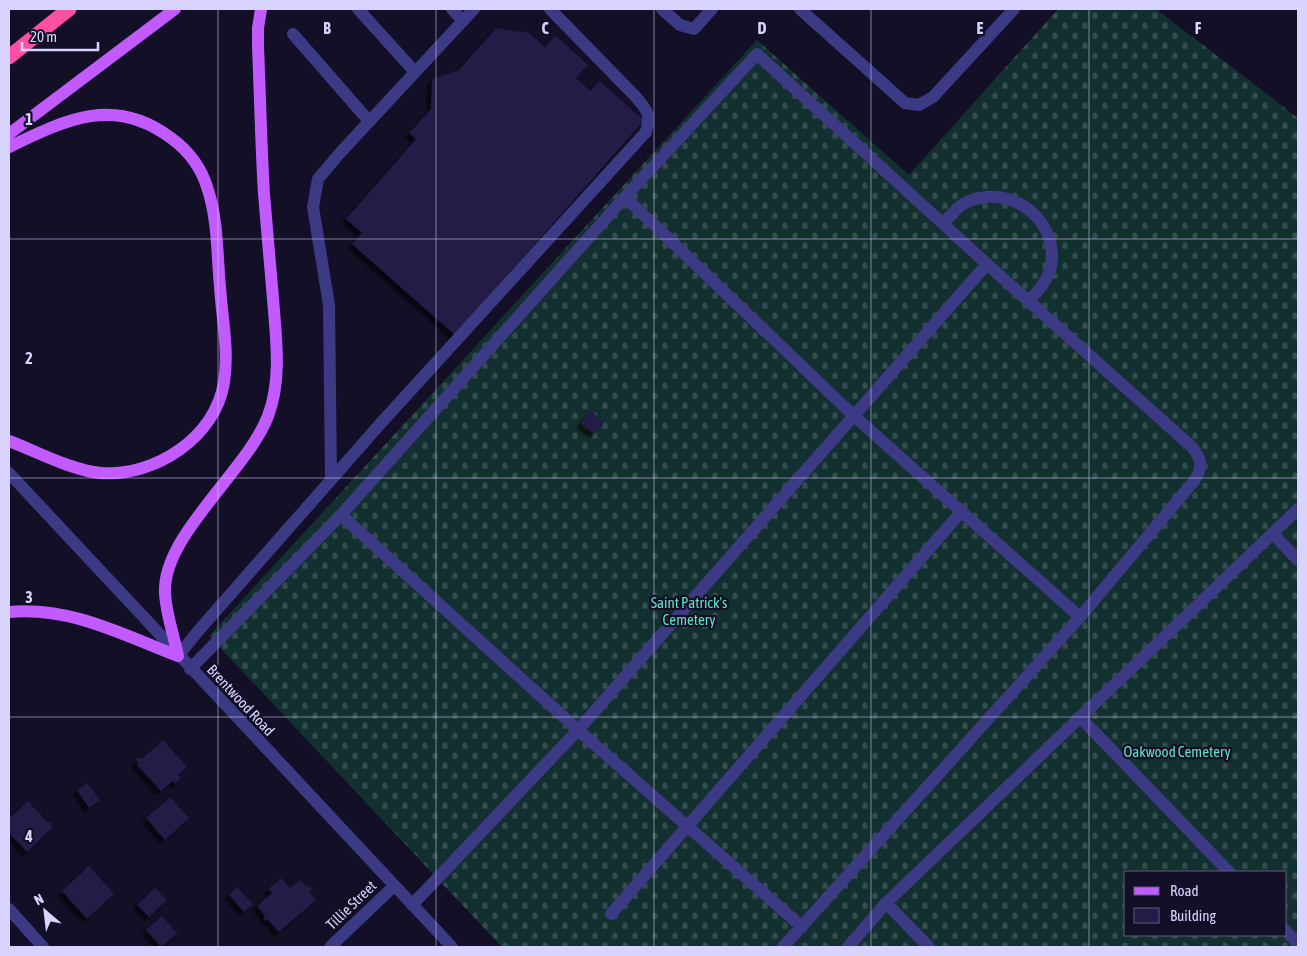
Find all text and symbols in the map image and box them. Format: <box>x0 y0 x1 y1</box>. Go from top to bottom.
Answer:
text: B <box>323 19 331 37</box>
text: C <box>541 19 549 37</box>
text: D <box>758 19 767 37</box>
text: E <box>977 19 984 37</box>
text: F <box>1195 19 1202 37</box>
scale bar <box>22 20 99 52</box>
text: 20 m <box>30 28 57 45</box>
text: 1 <box>25 110 33 128</box>
text: 2 <box>25 349 33 367</box>
text: 3 <box>25 588 33 606</box>
park label: Saint Patrick's Cemetery <box>651 594 727 628</box>
street label: Brentwood Road <box>204 661 278 739</box>
park label: Oakwood Cemetery <box>1123 743 1231 760</box>
text: 4 <box>24 827 33 845</box>
legend <box>1124 871 1287 936</box>
street label: Tillie Street <box>322 877 380 933</box>
text: Road <box>1170 882 1199 899</box>
north arrow <box>20 886 70 936</box>
text: N <box>31 891 46 909</box>
text: Building <box>1170 907 1216 924</box>

